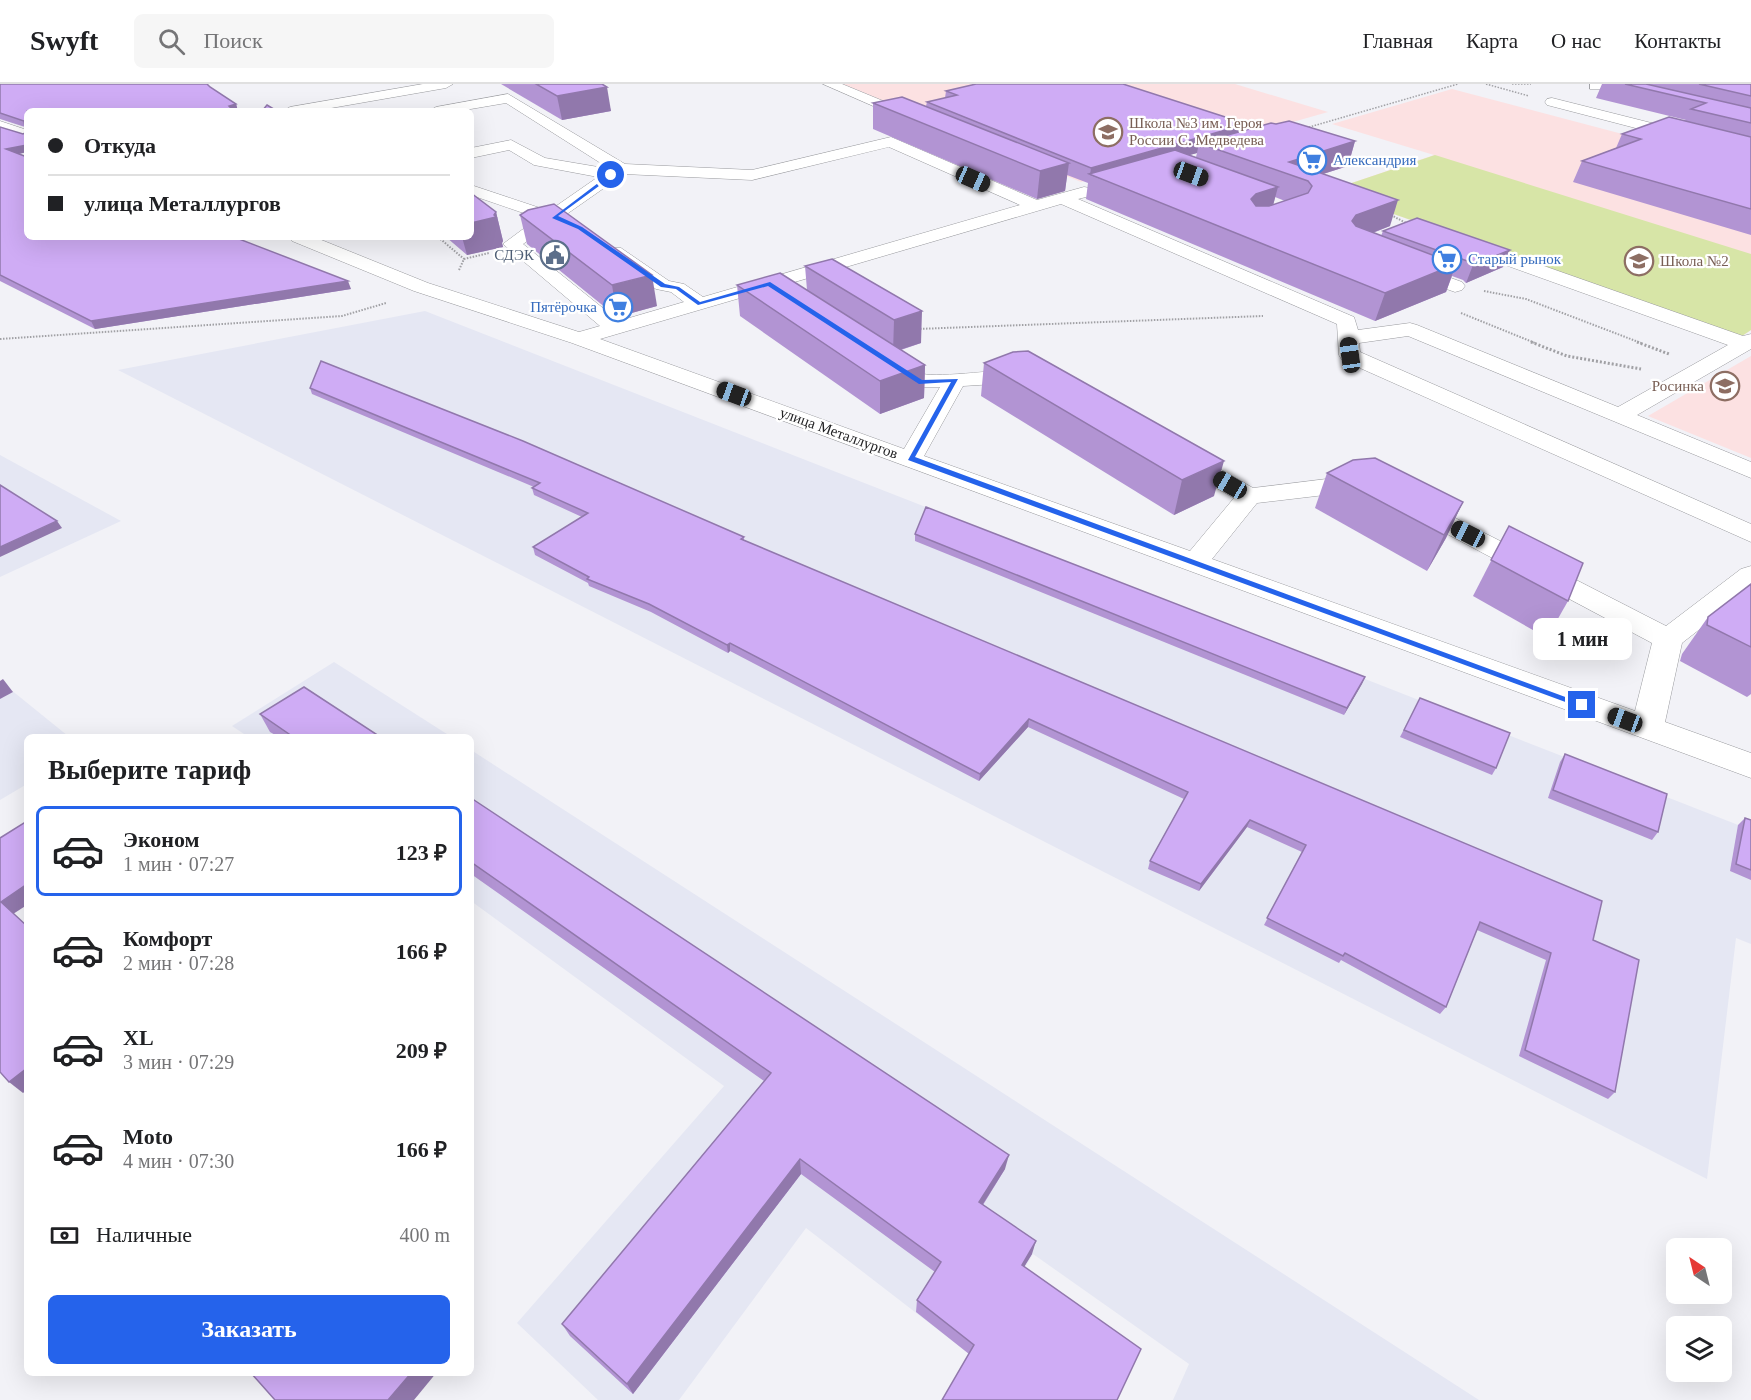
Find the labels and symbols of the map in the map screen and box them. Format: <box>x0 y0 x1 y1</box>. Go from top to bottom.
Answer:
place label: Школа №3 им. Героя России С. Медведева <box>1129 115 1264 148</box>
school or university icon: Школа №3 им. Героя России С. Медведева <box>1092 116 1124 148</box>
supermarket icon: Александрия <box>1296 144 1328 176</box>
place label: Александрия <box>1333 152 1417 168</box>
car <box>1171 159 1211 189</box>
route start <box>597 161 624 188</box>
car <box>953 163 993 195</box>
public building icon: СДЭК <box>539 239 571 271</box>
supermarket icon: Старый рынок <box>1431 243 1463 275</box>
school or university icon: Школа №2 <box>1623 245 1655 277</box>
place label: СДЭК <box>494 247 535 263</box>
place label: Старый рынок <box>1468 251 1562 267</box>
place label: Школа №2 <box>1660 253 1729 269</box>
supermarket icon: Пятёрочка <box>602 291 634 323</box>
place label: Пятёрочка <box>530 299 597 315</box>
car <box>1339 336 1361 374</box>
school or university icon: Росинка <box>1709 370 1741 402</box>
place label: Росинка <box>1652 378 1704 394</box>
car <box>714 379 754 409</box>
street label: улица Металлургов <box>778 404 900 462</box>
car <box>1210 468 1250 502</box>
car <box>1448 518 1488 550</box>
callout: 1 мин <box>1532 618 1632 660</box>
route end <box>1568 691 1595 718</box>
car <box>1605 705 1645 735</box>
north arrow <box>1666 1238 1732 1304</box>

